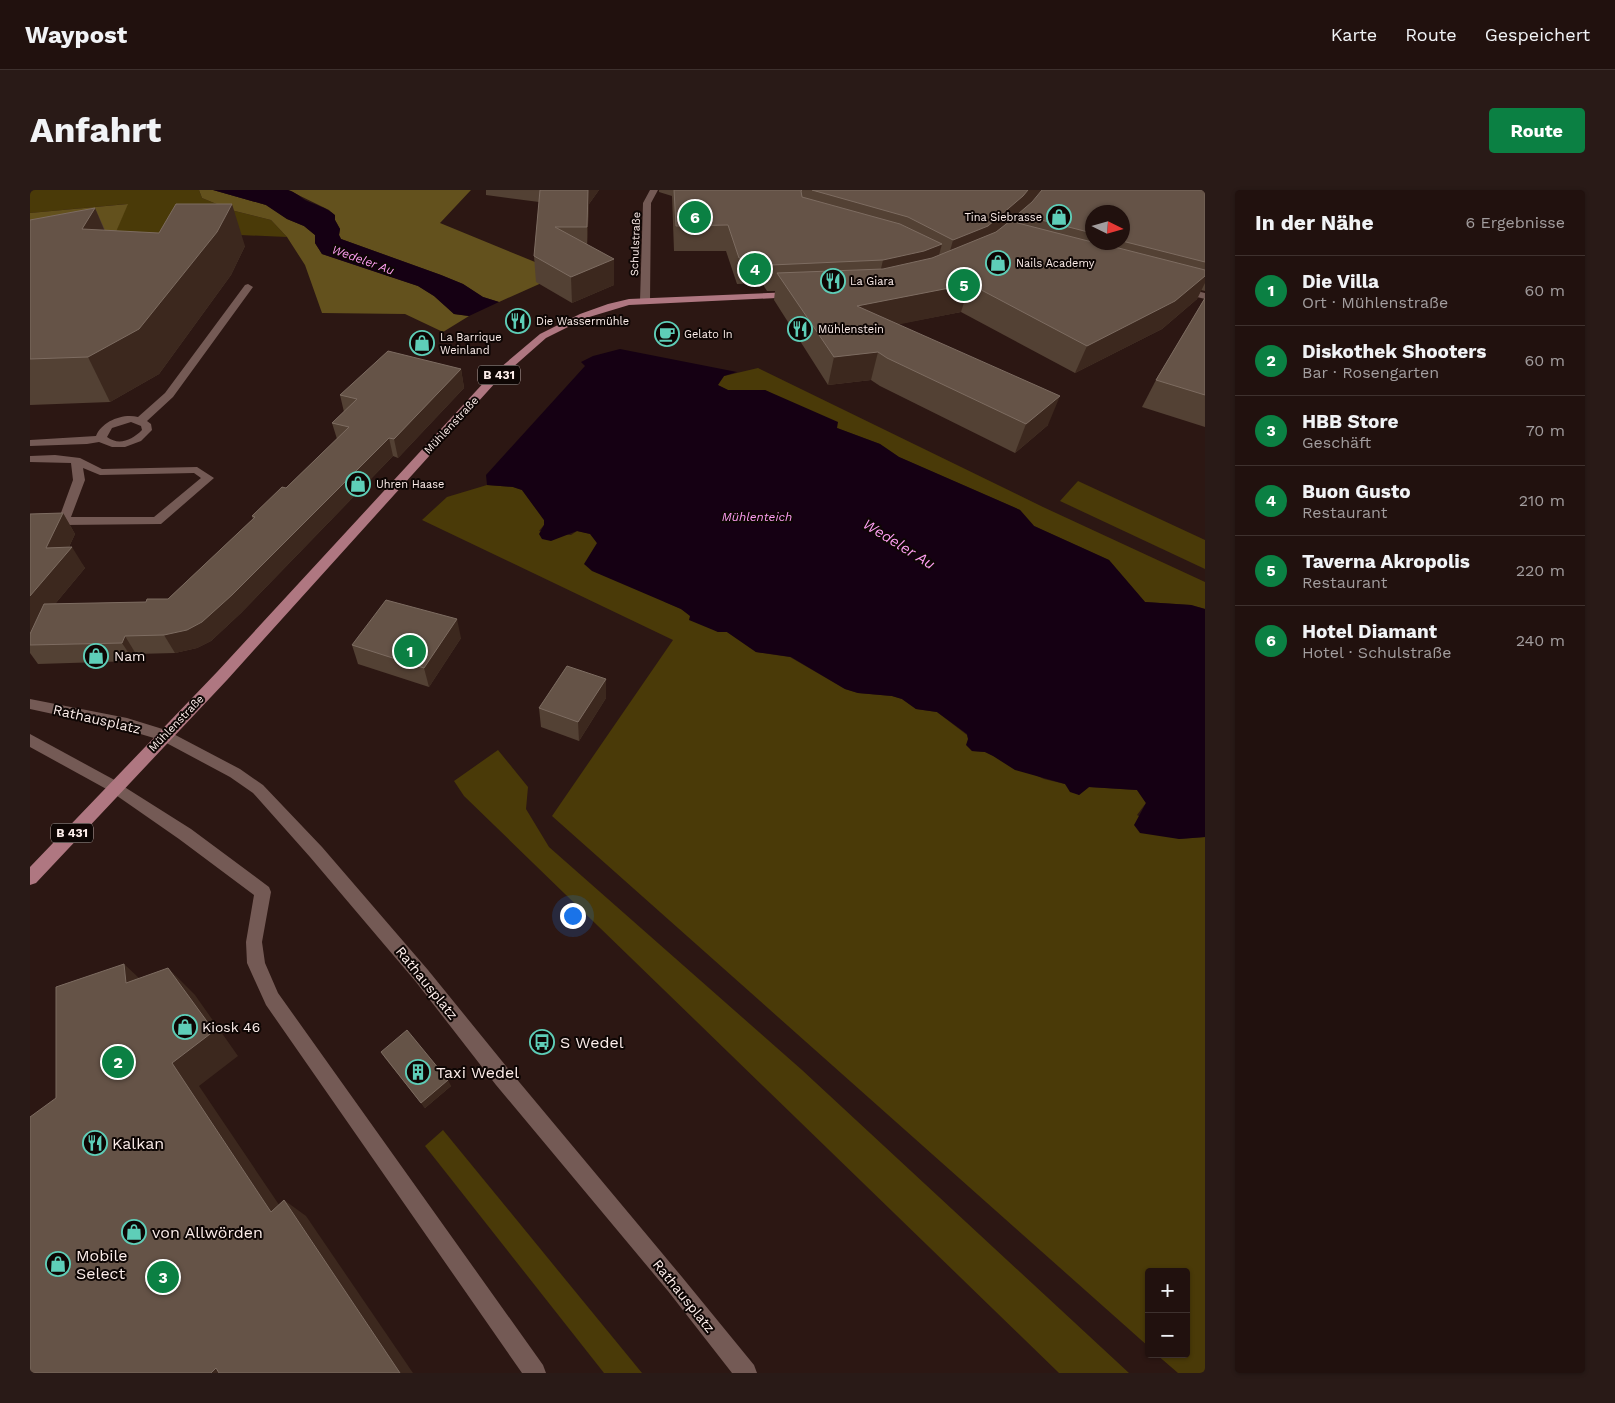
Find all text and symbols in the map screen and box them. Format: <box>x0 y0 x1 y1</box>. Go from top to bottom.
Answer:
text: Waypost <box>25 21 127 49</box>
text: Karte <box>1331 24 1377 45</box>
text: Route <box>1405 24 1457 45</box>
text: Gespeichert <box>1485 24 1590 45</box>
button: Route <box>1489 108 1585 153</box>
text: Anfahrt <box>30 109 161 151</box>
pin: 6 <box>679 198 711 236</box>
shop icon: Tina Siebrasse <box>1046 204 1072 230</box>
north arrow <box>1085 205 1130 250</box>
text: In der Nähe <box>1255 210 1374 235</box>
place label: Tina Siebrasse <box>964 211 1042 224</box>
street label: Schulstraße <box>628 212 643 276</box>
text: 6 Ergebnisse <box>1465 213 1565 232</box>
water label: Wedeler Au <box>330 242 396 278</box>
pin: 4 <box>739 250 771 288</box>
shop icon: Nails Academy <box>985 250 1011 276</box>
place label: Nails Academy <box>1016 257 1095 270</box>
pin: 5 <box>948 266 980 304</box>
restaurant icon: La Giara <box>820 268 846 294</box>
text: Die Villa <box>1302 270 1379 293</box>
place label: La Giara <box>850 275 894 288</box>
text: 1 <box>1268 281 1274 300</box>
text: 60 m <box>1525 281 1565 300</box>
text: Ort · Mühlenstraße <box>1302 293 1448 312</box>
restaurant icon: Die Wassermühle <box>505 308 531 334</box>
place label: Die Wassermühle <box>536 315 629 328</box>
restaurant icon: Mühlenstein <box>787 316 813 342</box>
cafe icon: Gelato In <box>654 321 680 347</box>
place label: Mühlenstein <box>818 323 884 336</box>
place label: Gelato In <box>684 328 733 341</box>
shop icon: La Barrique Weinland <box>409 330 435 356</box>
place label: La Barrique Weinland <box>440 331 502 357</box>
text: Diskothek Shooters <box>1302 340 1486 363</box>
text: 2 <box>1266 351 1276 370</box>
text: 60 m <box>1525 351 1565 370</box>
text: Bar · Rosengarten <box>1302 363 1439 382</box>
road number: B 431 <box>478 366 520 384</box>
street label: Mühlenstraße <box>422 394 481 457</box>
text: HBB Store <box>1302 410 1399 433</box>
text: 3 <box>1266 421 1276 440</box>
text: 70 m <box>1526 421 1565 440</box>
text: Geschäft <box>1302 433 1371 452</box>
shop icon: Uhren Haase <box>345 471 371 497</box>
place label: Uhren Haase <box>376 478 444 491</box>
text: Buon Gusto <box>1302 480 1411 503</box>
text: 4 <box>1266 491 1276 510</box>
text: 210 m <box>1519 491 1565 510</box>
text: Restaurant <box>1302 503 1388 522</box>
water label: Mühlenteich <box>722 510 792 524</box>
water label: Wedeler Au <box>860 515 938 573</box>
text: Taverna Akropolis <box>1302 550 1470 573</box>
text: 5 <box>1266 561 1276 580</box>
text: 220 m <box>1516 561 1565 580</box>
text: Restaurant <box>1302 573 1388 592</box>
text: Hotel Diamant <box>1302 620 1437 643</box>
text: 6 <box>1266 631 1276 650</box>
text: 240 m <box>1516 631 1565 650</box>
pin: 1 <box>394 632 426 670</box>
shop icon: Nam <box>83 643 109 669</box>
text: Hotel · Schulstraße <box>1302 643 1451 662</box>
place label: Nam <box>114 648 145 664</box>
street label: Mühlenstraße <box>146 692 207 754</box>
street label: Rathausplatz <box>52 701 142 737</box>
road number: B 431 <box>51 824 93 842</box>
your location <box>560 903 586 929</box>
street label: Rathausplatz <box>393 943 461 1023</box>
shop icon: Kiosk 46 <box>172 1014 198 1040</box>
place label: Kiosk 46 <box>202 1019 260 1035</box>
bus stop icon: S Wedel <box>529 1029 555 1055</box>
place label: S Wedel <box>560 1033 624 1052</box>
pin: 2 <box>102 1043 134 1081</box>
building icon: Taxi Wedel <box>405 1059 431 1085</box>
place label: Taxi Wedel <box>436 1063 519 1082</box>
restaurant icon: Kalkan <box>82 1130 108 1156</box>
place label: Kalkan <box>112 1134 164 1153</box>
shop icon: von Allwörden <box>121 1219 147 1245</box>
place label: von Allwörden <box>152 1223 263 1242</box>
place label: Mobile Select <box>76 1246 128 1283</box>
shop icon: Mobile Select <box>45 1251 71 1277</box>
street label: Rathausplatz <box>650 1256 718 1336</box>
pin: 3 <box>147 1258 179 1296</box>
map controls <box>1145 1268 1190 1358</box>
button: + <box>1145 1268 1190 1313</box>
button: − <box>1145 1313 1190 1358</box>

